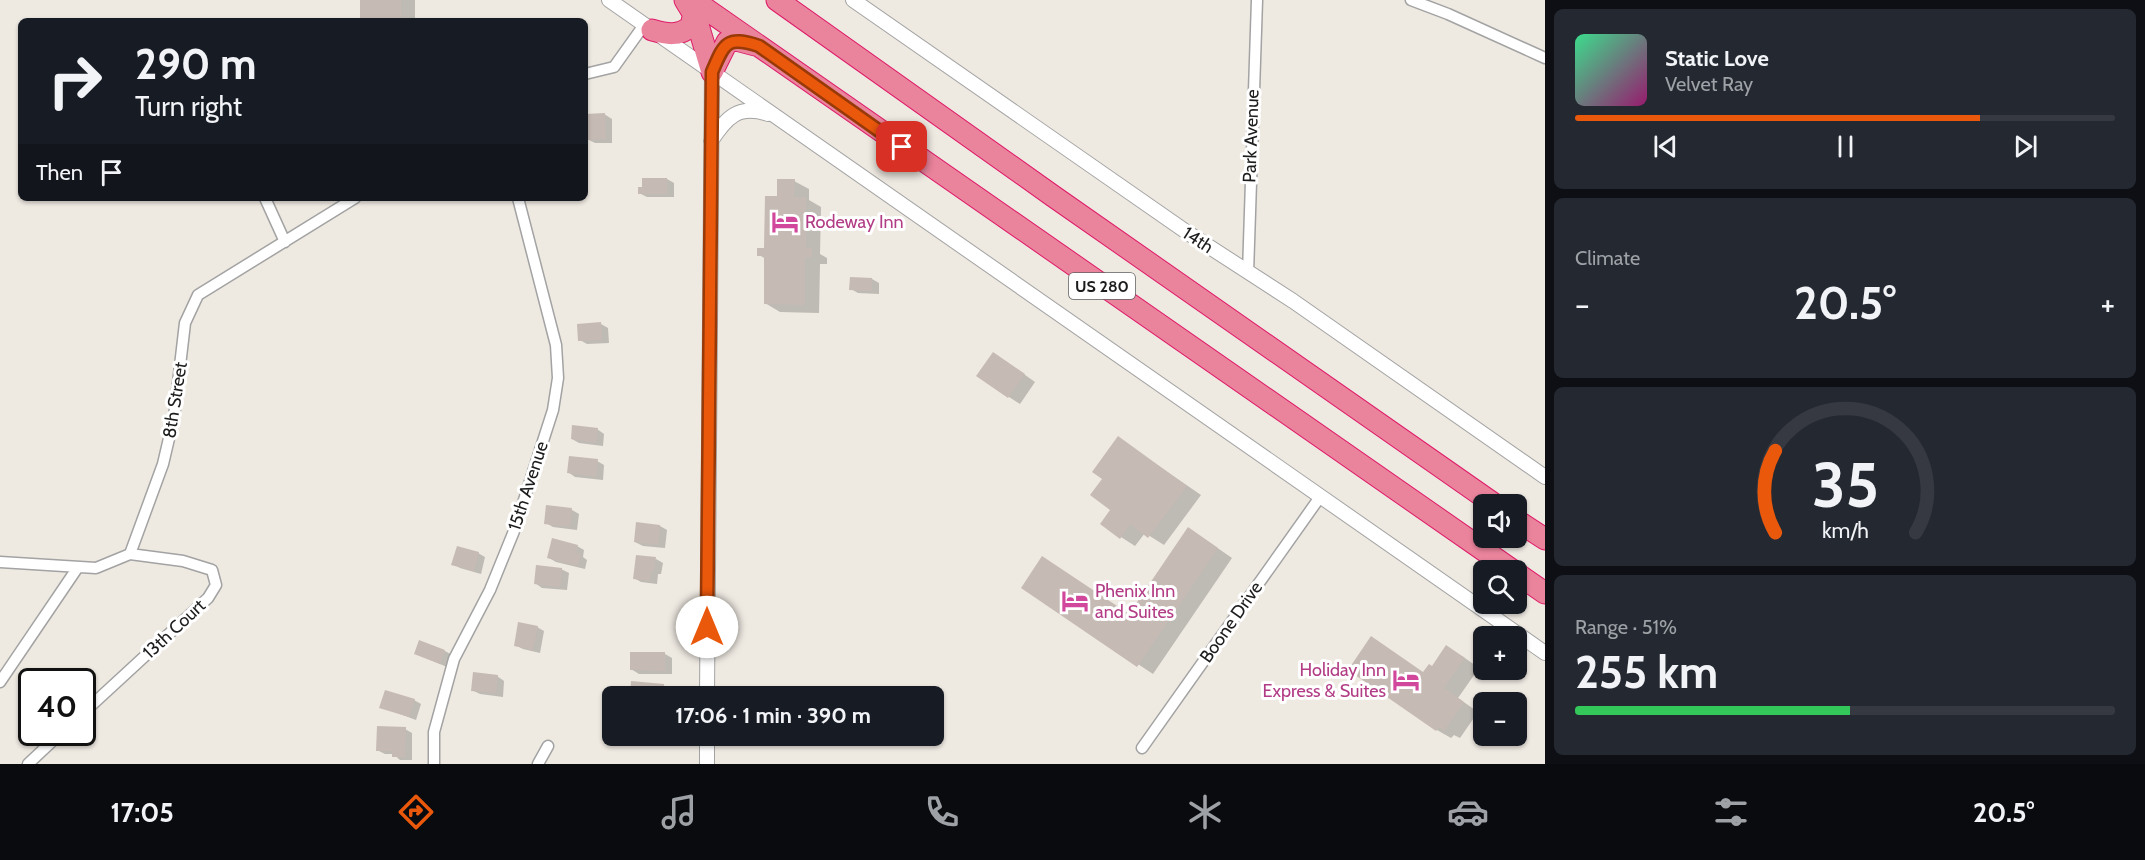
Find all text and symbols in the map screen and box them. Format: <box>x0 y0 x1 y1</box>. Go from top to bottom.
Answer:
text: 290 m <box>135 38 256 90</box>
icon: right <box>36 42 114 120</box>
text: Static Love <box>1665 45 1769 72</box>
text: Velvet Ray <box>1665 72 1753 96</box>
street label: Park Avenue <box>1238 89 1264 183</box>
text: Turn right <box>135 90 242 123</box>
pin <box>876 121 927 172</box>
icon: arrive <box>885 130 918 163</box>
icon: previous <box>1649 130 1682 163</box>
icon: pause <box>1829 130 1862 163</box>
icon: next <box>2009 130 2042 163</box>
icon: arrive <box>95 156 128 189</box>
text: Then <box>36 159 83 186</box>
hotel icon: Rodeway Inn <box>770 207 800 237</box>
place label: Rodeway Inn <box>805 211 904 233</box>
street label: 14th <box>1179 222 1217 258</box>
text: Climate <box>1575 246 1640 270</box>
road number: US 280 <box>1069 273 1135 299</box>
text: 20.5° <box>1794 276 1896 330</box>
text: − <box>1575 284 1590 324</box>
text: + <box>2100 284 2115 324</box>
street label: 8th Street <box>158 360 192 440</box>
street label: 15th Avenue <box>503 439 553 533</box>
text: 35 <box>1811 448 1879 524</box>
map controls <box>1473 494 1527 746</box>
button: sound <box>1473 494 1527 548</box>
text: km/h <box>1822 518 1868 544</box>
button: search <box>1473 560 1527 614</box>
street label: Boone Drive <box>1195 577 1267 667</box>
place label: Phenix Inn and Suites <box>1095 580 1175 623</box>
hotel icon: Phenix Inn and Suites <box>1060 586 1090 616</box>
street label: 13th Court <box>138 595 210 663</box>
position arrow <box>675 595 739 659</box>
text: Range · 51% <box>1575 615 1677 639</box>
button: + <box>1473 626 1527 680</box>
text: 255 km <box>1575 645 1718 699</box>
place label: Holiday Inn Express & Suites <box>1262 659 1386 702</box>
hotel icon: Holiday Inn Express & Suites <box>1391 665 1421 695</box>
speed limit sign: 40 <box>18 668 96 746</box>
button: − <box>1473 692 1527 746</box>
text: 17:06 · 1 min · 390 m <box>675 702 871 729</box>
icon: directions <box>395 791 437 833</box>
icon: music <box>658 791 700 833</box>
icon: phone <box>921 791 963 833</box>
icon: climate <box>1184 791 1226 833</box>
icon: car <box>1447 791 1489 833</box>
icon: filters <box>1710 791 1752 833</box>
text: 17:05 <box>111 796 174 829</box>
text: 20.5° <box>1973 796 2034 829</box>

